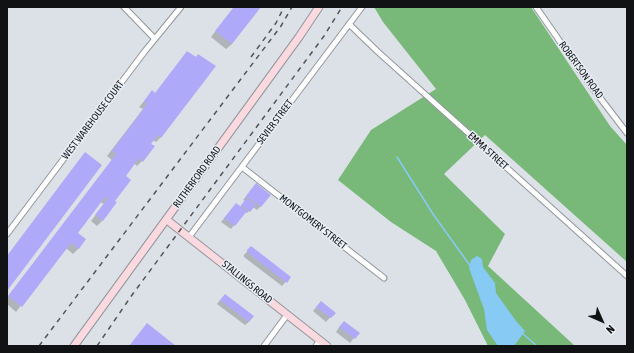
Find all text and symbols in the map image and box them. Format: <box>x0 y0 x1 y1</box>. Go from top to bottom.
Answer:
street label: ROBERTSON ROAD <box>556 39 606 101</box>
street label: WEST WAREHOUSE COURT <box>59 78 127 162</box>
street label: SEVIER STREET <box>254 97 296 147</box>
street label: EMMA STREET <box>465 130 511 172</box>
street label: RUTHERFORD ROAD <box>171 144 223 210</box>
street label: MONTGOMERY STREET <box>277 192 349 252</box>
street label: STALLINGS ROAD <box>219 258 275 306</box>
north arrow <box>582 301 622 341</box>
text: N <box>604 323 617 336</box>

